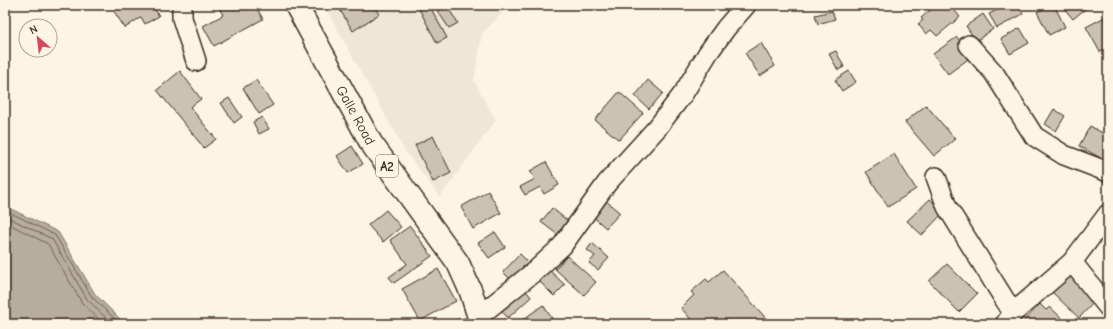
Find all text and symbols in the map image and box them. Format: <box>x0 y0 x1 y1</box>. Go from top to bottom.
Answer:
north arrow <box>18 18 58 58</box>
text: N <box>27 22 40 37</box>
street label: Galle Road <box>332 83 379 148</box>
road number: A2 <box>376 155 398 177</box>

